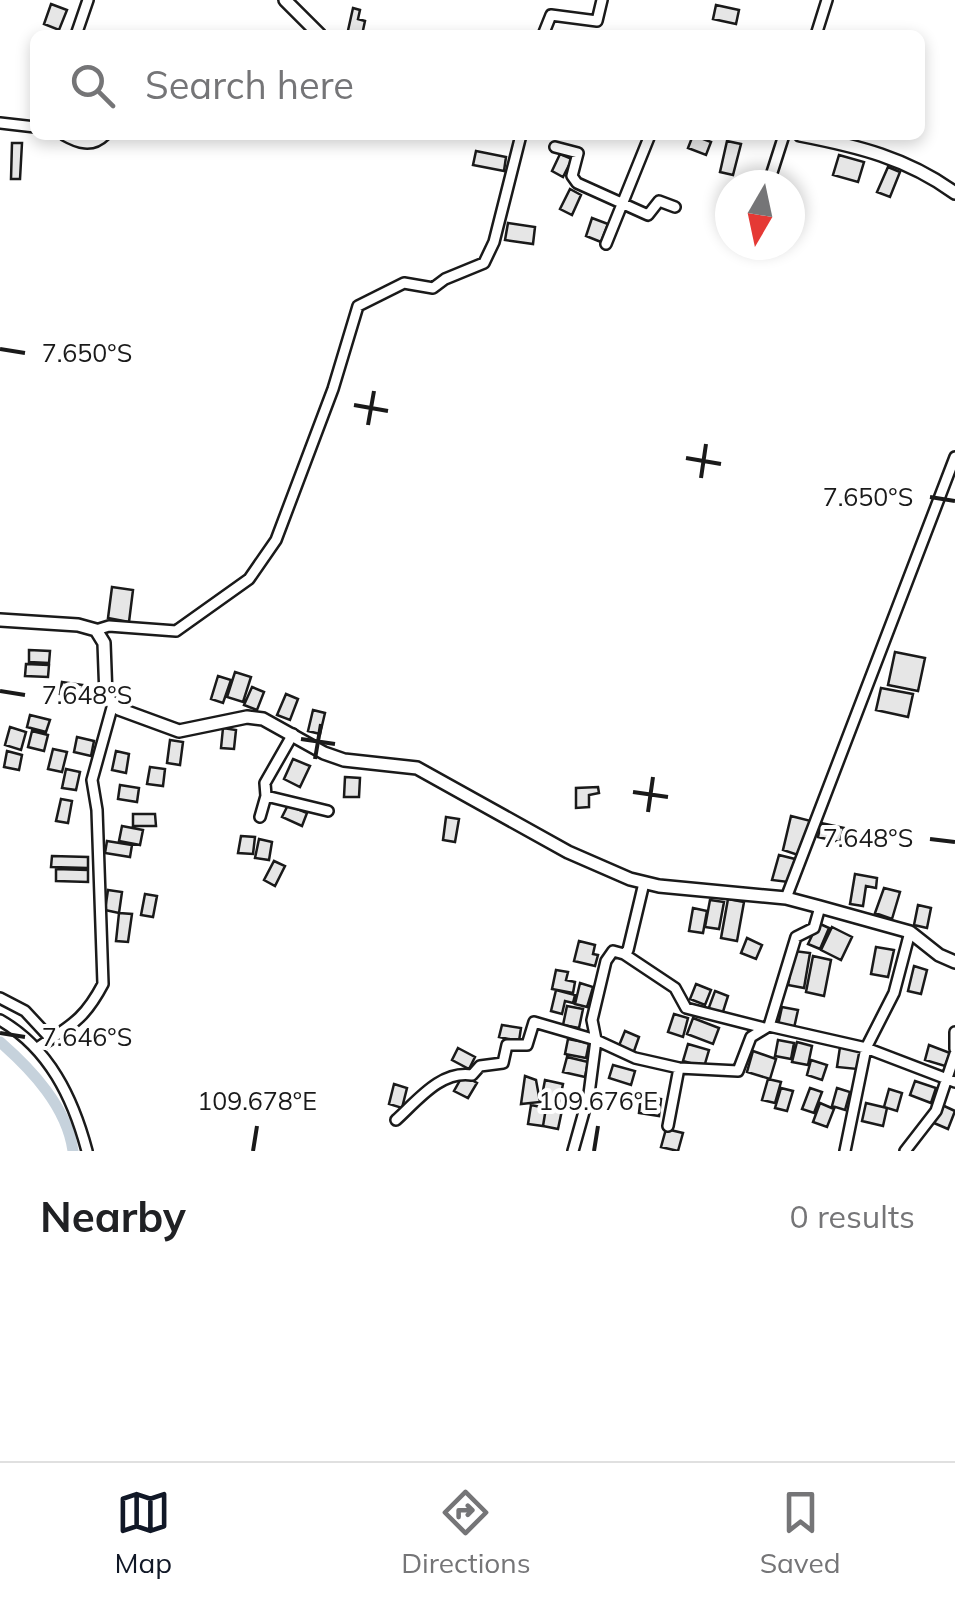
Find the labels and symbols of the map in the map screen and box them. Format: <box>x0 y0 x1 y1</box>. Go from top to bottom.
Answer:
north arrow <box>715 170 805 260</box>
text: 7.650°S <box>42 337 132 368</box>
text: 7.650°S <box>823 481 913 512</box>
text: 7.648°S <box>42 679 132 710</box>
text: 7.648°S <box>823 822 913 853</box>
text: 7.646°S <box>42 1021 132 1052</box>
text: 109.678°E <box>197 1085 317 1116</box>
text: 109.676°E <box>538 1085 658 1116</box>

